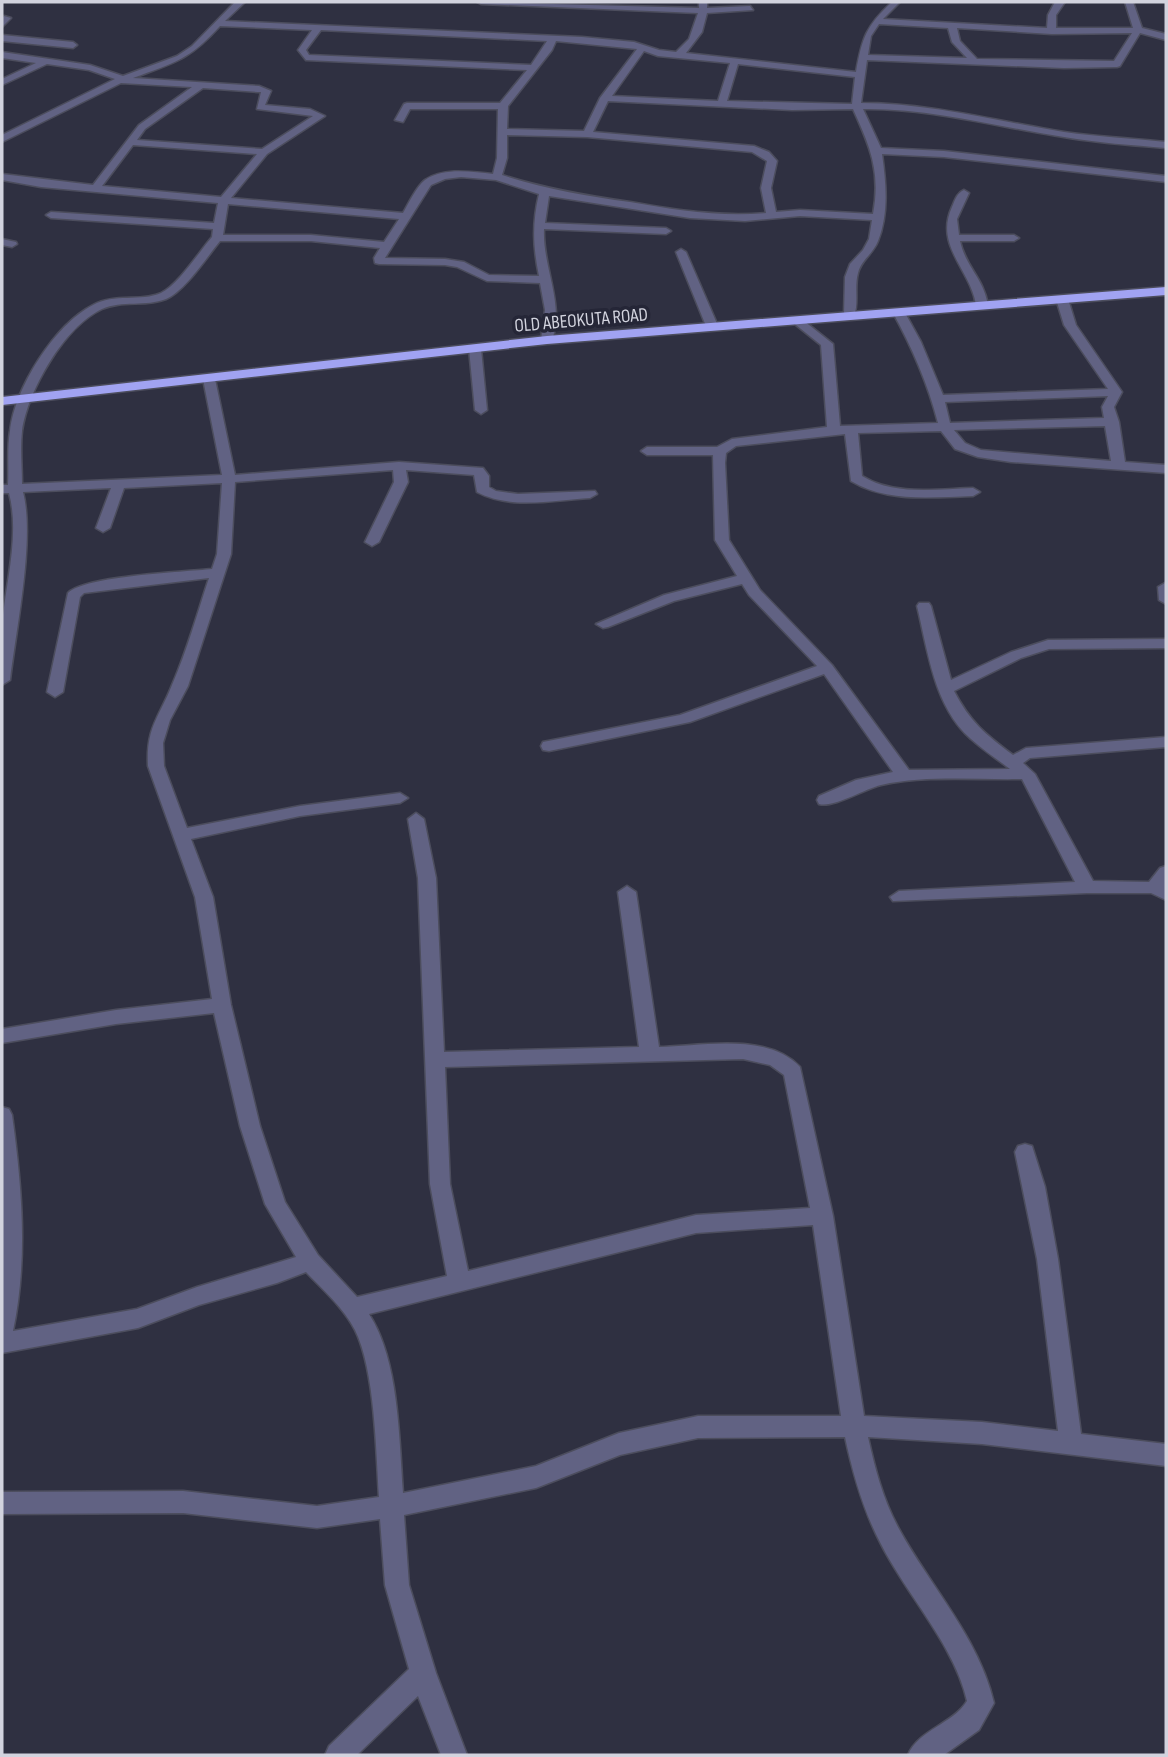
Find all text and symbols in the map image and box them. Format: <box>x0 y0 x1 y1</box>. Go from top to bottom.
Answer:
street label: OLD ABEOKUTA ROAD <box>513 303 649 338</box>

